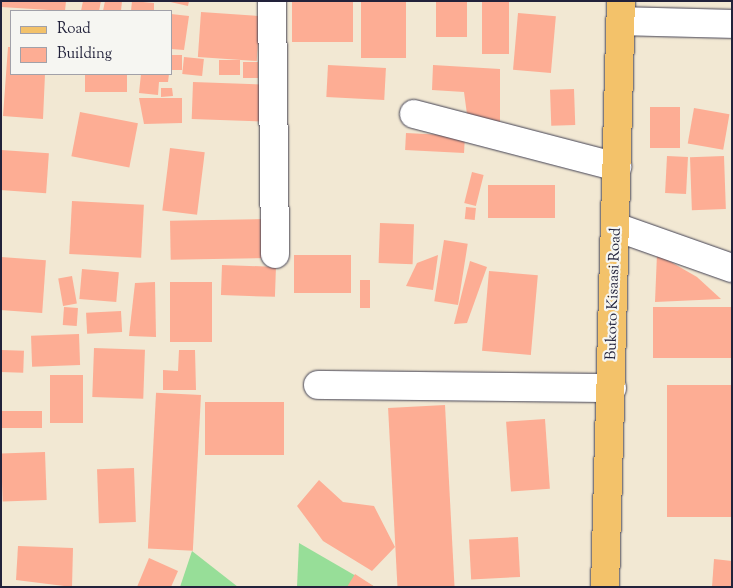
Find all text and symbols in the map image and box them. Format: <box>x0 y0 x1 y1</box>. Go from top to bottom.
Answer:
legend <box>10 10 172 75</box>
text: Road <box>57 19 91 40</box>
text: Building <box>57 44 112 65</box>
street label: Bukoto Kisaasi Road <box>603 227 625 361</box>

